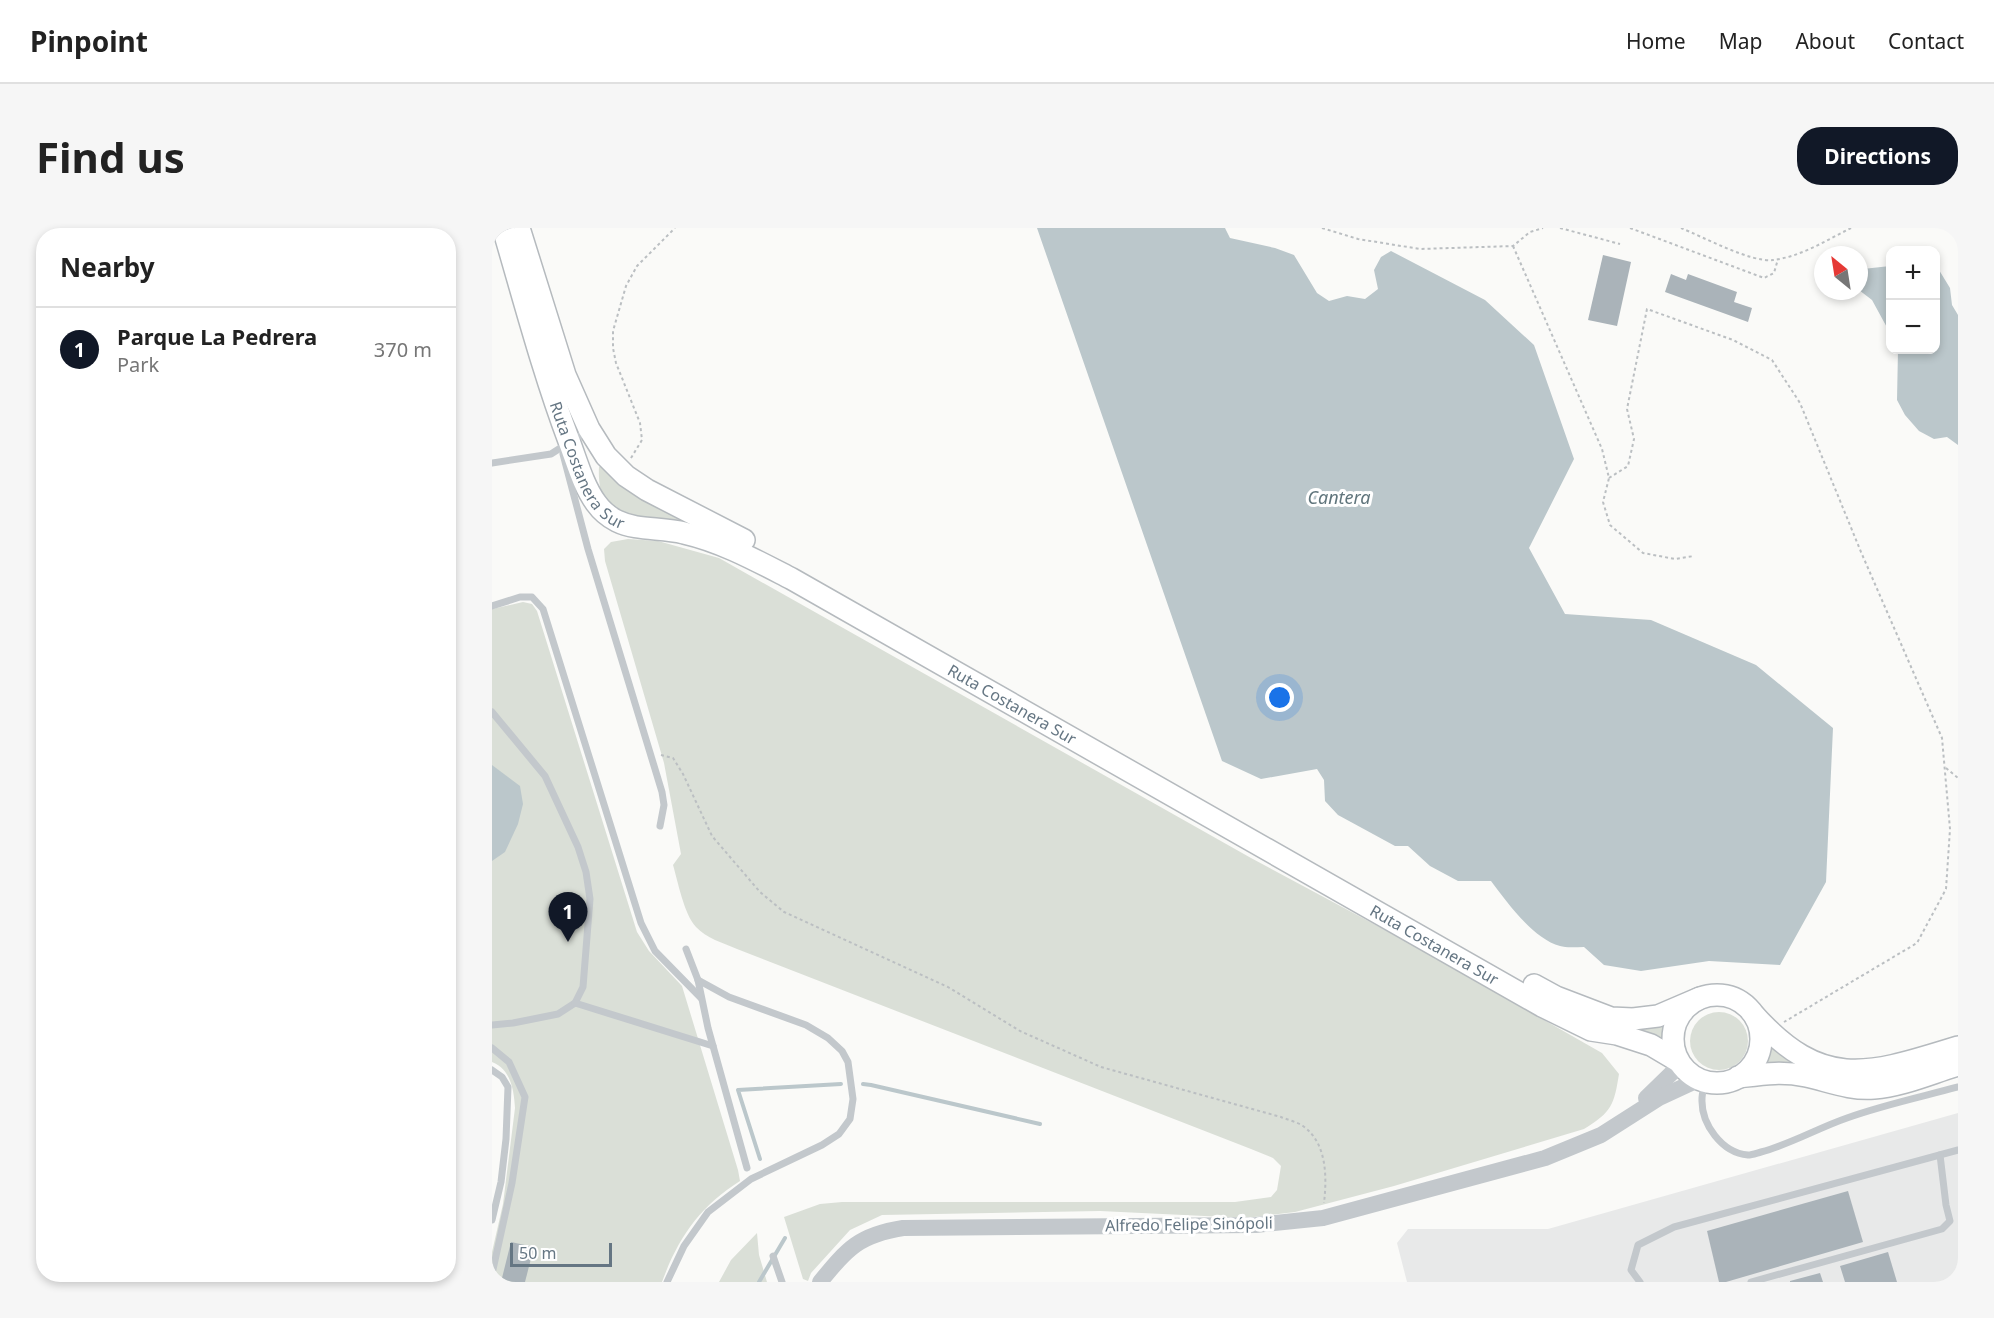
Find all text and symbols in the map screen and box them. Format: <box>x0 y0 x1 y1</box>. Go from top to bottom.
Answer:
text: Pinpoint <box>30 22 148 60</box>
text: Home <box>1626 27 1686 55</box>
text: Map <box>1719 27 1762 55</box>
text: About <box>1795 27 1855 55</box>
text: Contact <box>1888 27 1964 55</box>
button: Directions <box>1797 127 1958 185</box>
text: Find us <box>36 128 185 185</box>
north arrow <box>1814 246 1868 300</box>
map controls <box>1886 246 1940 354</box>
button: + <box>1886 246 1940 300</box>
text: Nearby <box>60 249 155 285</box>
button: − <box>1886 300 1940 354</box>
text: Parque La Pedrera <box>117 321 317 351</box>
text: 1 <box>74 336 85 363</box>
text: 370 m <box>374 336 432 363</box>
text: Park <box>117 351 159 378</box>
street label: Ruta Costanera Sur <box>545 398 628 534</box>
water label: Cantera <box>1307 485 1371 509</box>
street label: Ruta Costanera Sur <box>944 659 1081 750</box>
your location <box>1265 683 1294 712</box>
pin: 1 <box>548 892 588 942</box>
street label: Ruta Costanera Sur <box>1366 899 1503 990</box>
street label: Alfredo Felipe Sinópoli <box>1105 1212 1273 1236</box>
scale bar <box>510 1240 612 1268</box>
text: 50 m <box>519 1242 556 1264</box>

